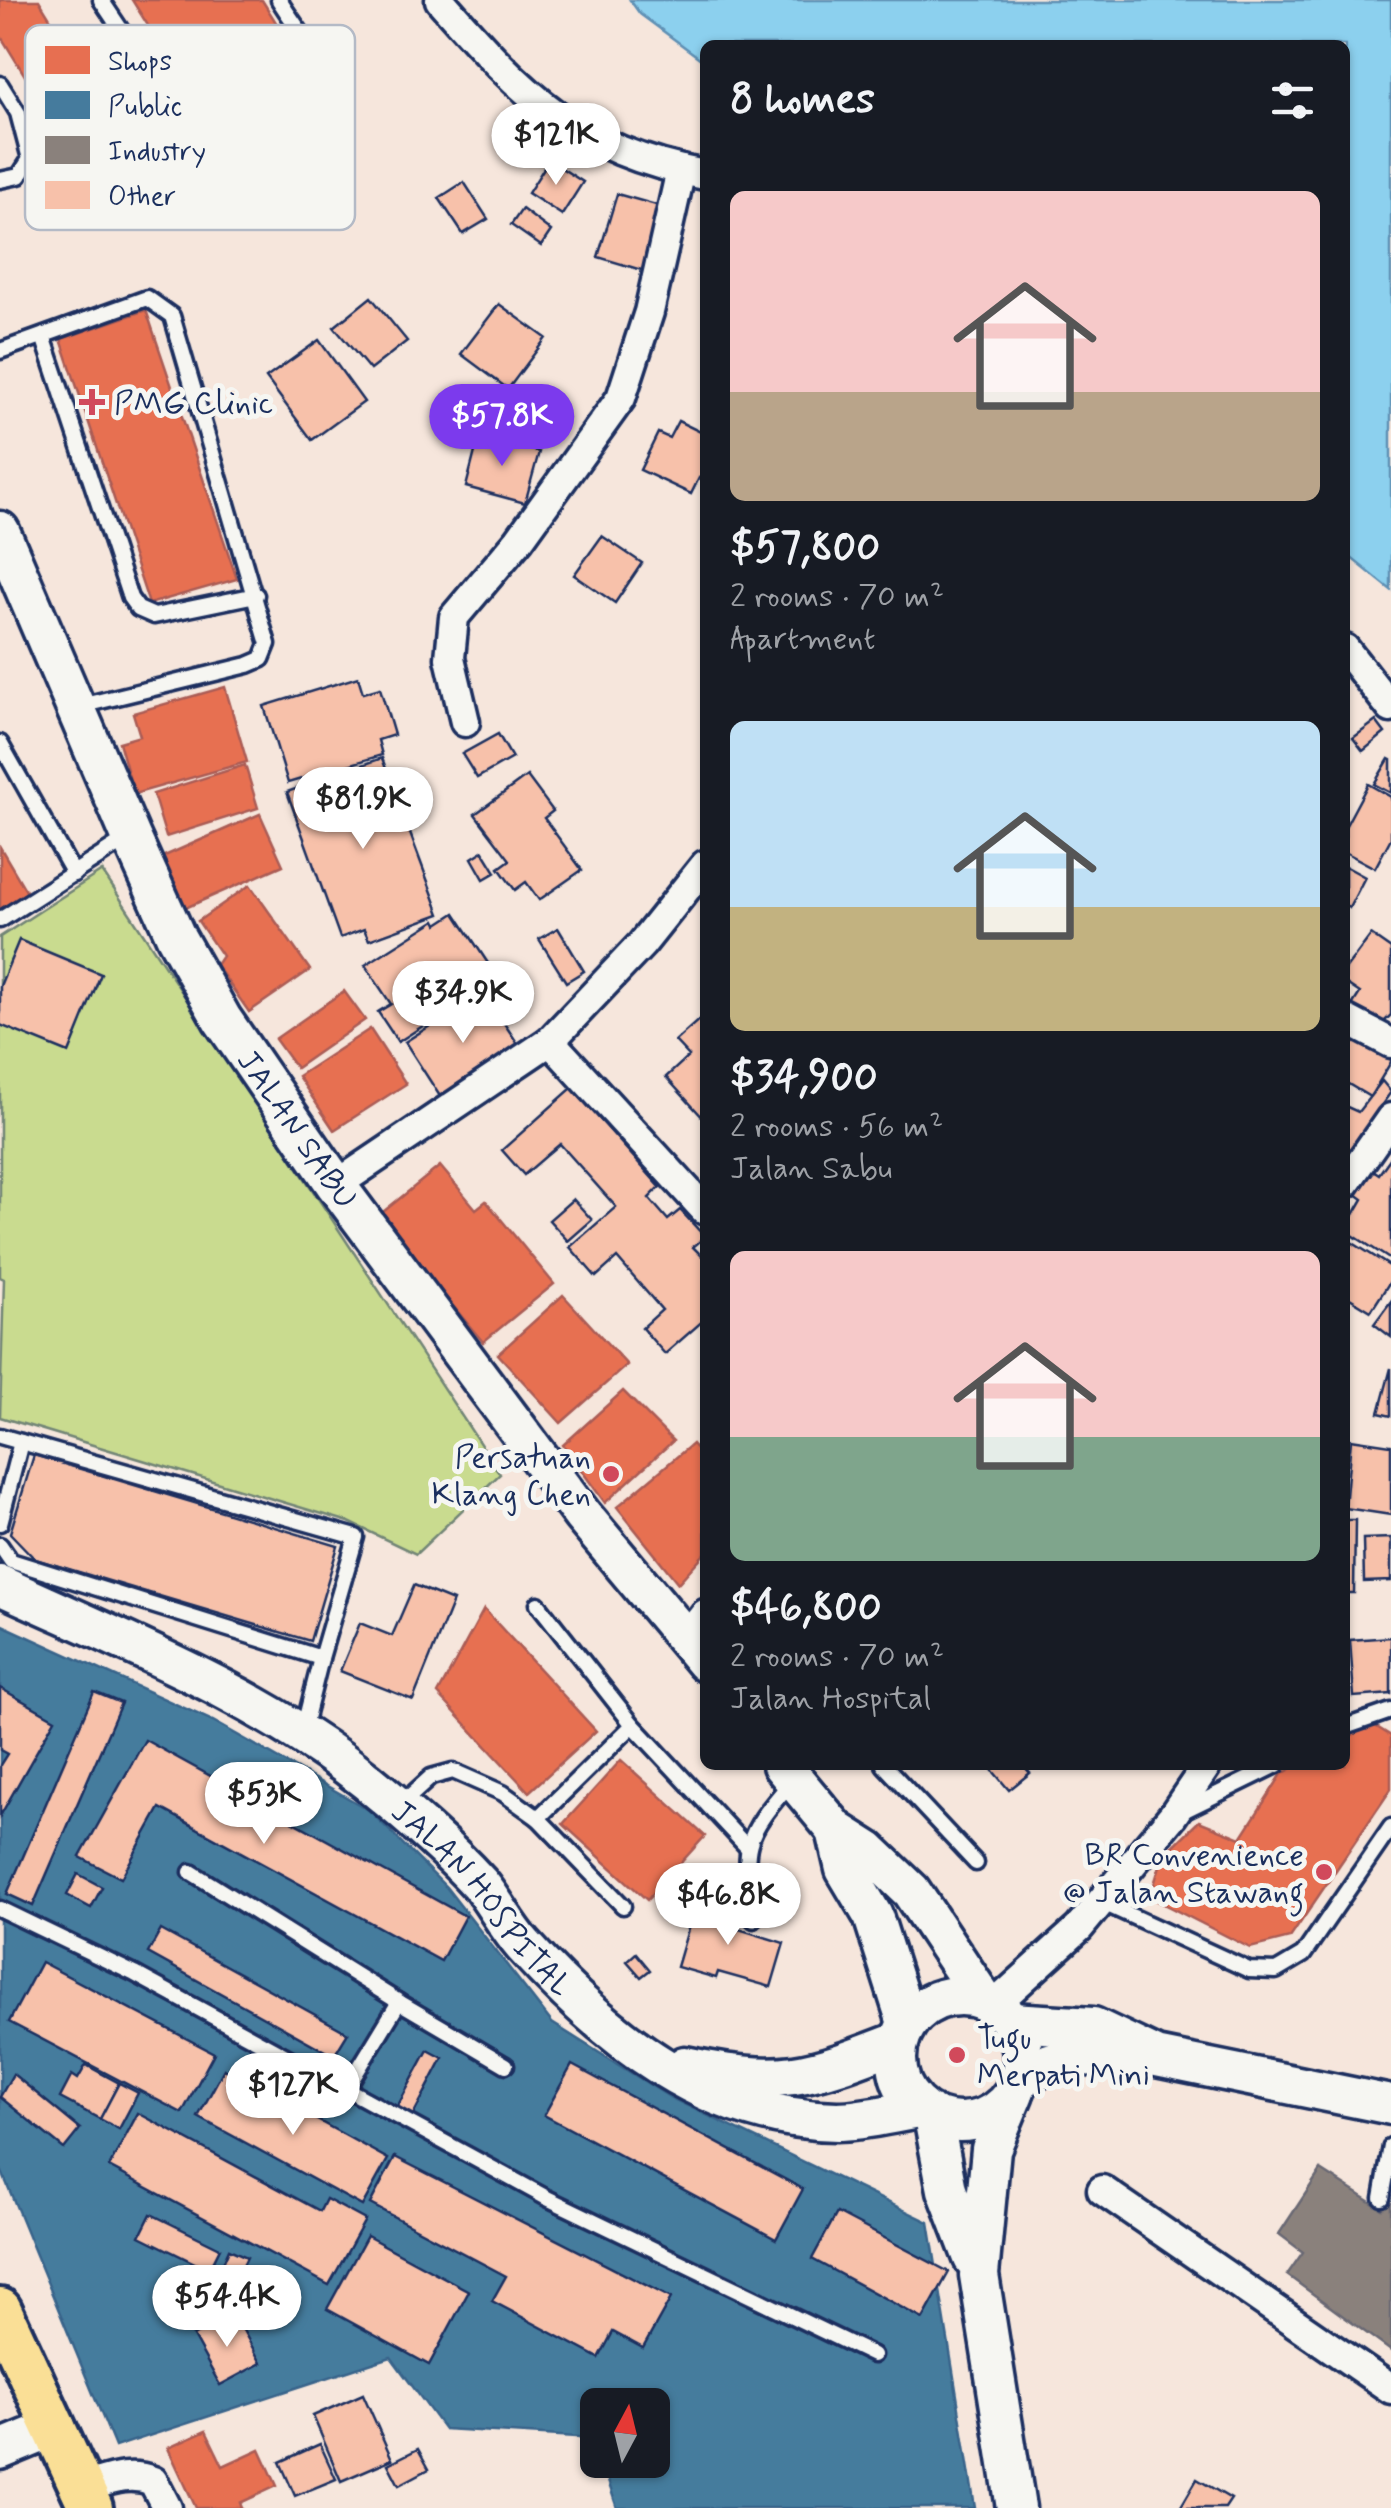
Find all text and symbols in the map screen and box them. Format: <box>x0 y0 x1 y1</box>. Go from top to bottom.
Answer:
legend <box>25 25 355 230</box>
text: Shops <box>108 44 172 81</box>
text: 8 homes <box>730 73 875 128</box>
icon: filters <box>1265 73 1320 128</box>
text: Public <box>108 89 182 126</box>
pin: $121K <box>486 103 626 188</box>
text: $121K <box>513 114 599 156</box>
text: Industry <box>108 134 206 171</box>
text: Other <box>108 179 176 216</box>
icon: home <box>935 256 1115 436</box>
place label: PMG Clinic <box>114 383 273 425</box>
pin: $57.8K <box>421 384 583 469</box>
marker: PMG Clinic <box>79 389 105 415</box>
text: $57.8K <box>451 395 553 437</box>
text: $57,800 <box>730 521 880 576</box>
text: 2 rooms · 70 m² <box>730 576 944 618</box>
text: Apartment <box>730 618 875 660</box>
pin: $81.9K <box>282 767 444 852</box>
text: $81.9K <box>315 778 411 820</box>
icon: home <box>935 786 1115 966</box>
pin: $34.9K <box>382 961 544 1046</box>
text: $34.9K <box>414 972 512 1014</box>
street label: JALAN SABU <box>226 1042 366 1218</box>
text: $34,900 <box>730 1051 878 1106</box>
text: 2 rooms · 56 m² <box>730 1106 943 1148</box>
text: Jalan Sabu <box>730 1148 892 1190</box>
icon: home <box>935 1316 1115 1496</box>
place label: Persatuan Klang Chen <box>432 1437 591 1516</box>
marker: Persatuan Klang Chen <box>600 1463 622 1485</box>
text: $46,800 <box>730 1581 882 1636</box>
text: 2 rooms · 70 m² <box>730 1636 944 1678</box>
text: Jalan Hospital <box>730 1678 931 1720</box>
pin: $53K <box>205 1762 323 1847</box>
text: $53K <box>227 1773 301 1815</box>
street label: JALAN HOSPITAL <box>382 1791 580 2007</box>
place label: BR Convenience @ Jalan Stawang <box>1063 1835 1304 1917</box>
marker: BR Convenience @ Jalan Stawang <box>1313 1861 1335 1883</box>
pin: $46.8K <box>647 1863 809 1948</box>
text: $46.8K <box>677 1874 779 1916</box>
place label: Tugu Merpati Mini <box>977 2018 1150 2097</box>
marker: Tugu Merpati Mini <box>946 2044 968 2066</box>
pin: $127K <box>223 2053 363 2138</box>
text: $127K <box>248 2064 338 2106</box>
pin: $54.4K <box>146 2265 308 2350</box>
text: $54.4K <box>174 2276 280 2318</box>
north arrow <box>580 2388 670 2478</box>
map controls <box>580 2388 670 2478</box>

